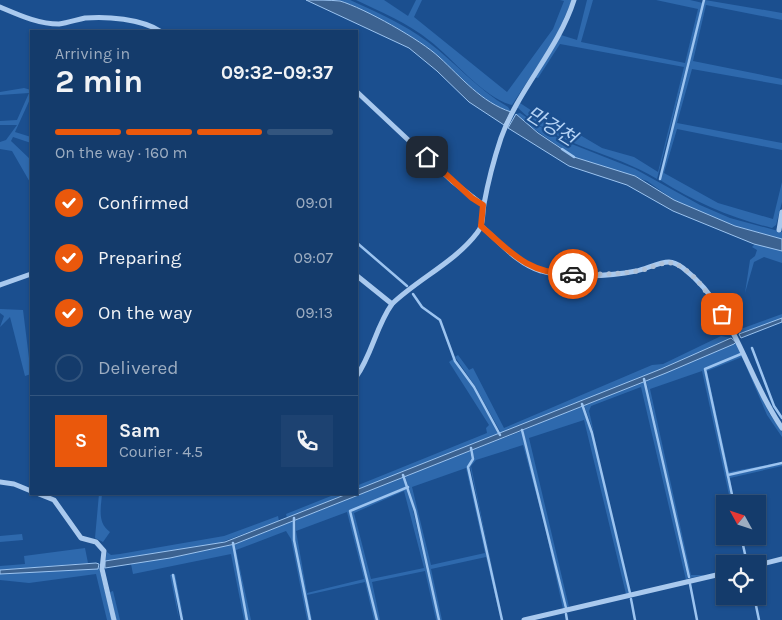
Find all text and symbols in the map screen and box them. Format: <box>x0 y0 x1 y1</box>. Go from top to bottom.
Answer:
text: Arriving in <box>55 44 130 63</box>
text: 09:32–09:37 <box>221 62 333 84</box>
text: 2 min <box>55 63 143 100</box>
water label: 만겅천 <box>521 102 583 152</box>
pin <box>406 136 448 178</box>
text: On the way · 160 m <box>55 143 188 162</box>
icon: home <box>413 143 441 171</box>
icon: check <box>55 189 83 217</box>
text: Confirmed <box>98 192 189 214</box>
text: 09:01 <box>296 193 333 212</box>
icon: check <box>55 244 83 272</box>
text: Preparing <box>98 247 181 269</box>
text: 09:07 <box>294 248 333 267</box>
courier <box>548 249 598 299</box>
icon: car <box>559 260 587 288</box>
pin <box>701 293 743 335</box>
icon: check <box>55 299 83 327</box>
icon: bag <box>708 300 736 328</box>
text: On the way <box>98 302 192 324</box>
text: 09:13 <box>296 303 333 322</box>
text: Delivered <box>98 357 178 379</box>
button: phone <box>281 415 333 467</box>
text: Sam <box>119 420 160 442</box>
text: S <box>75 430 87 452</box>
text: Courier · 4.5 <box>119 442 203 461</box>
north arrow <box>716 495 766 545</box>
map controls <box>716 495 766 605</box>
button: locate <box>716 555 766 605</box>

